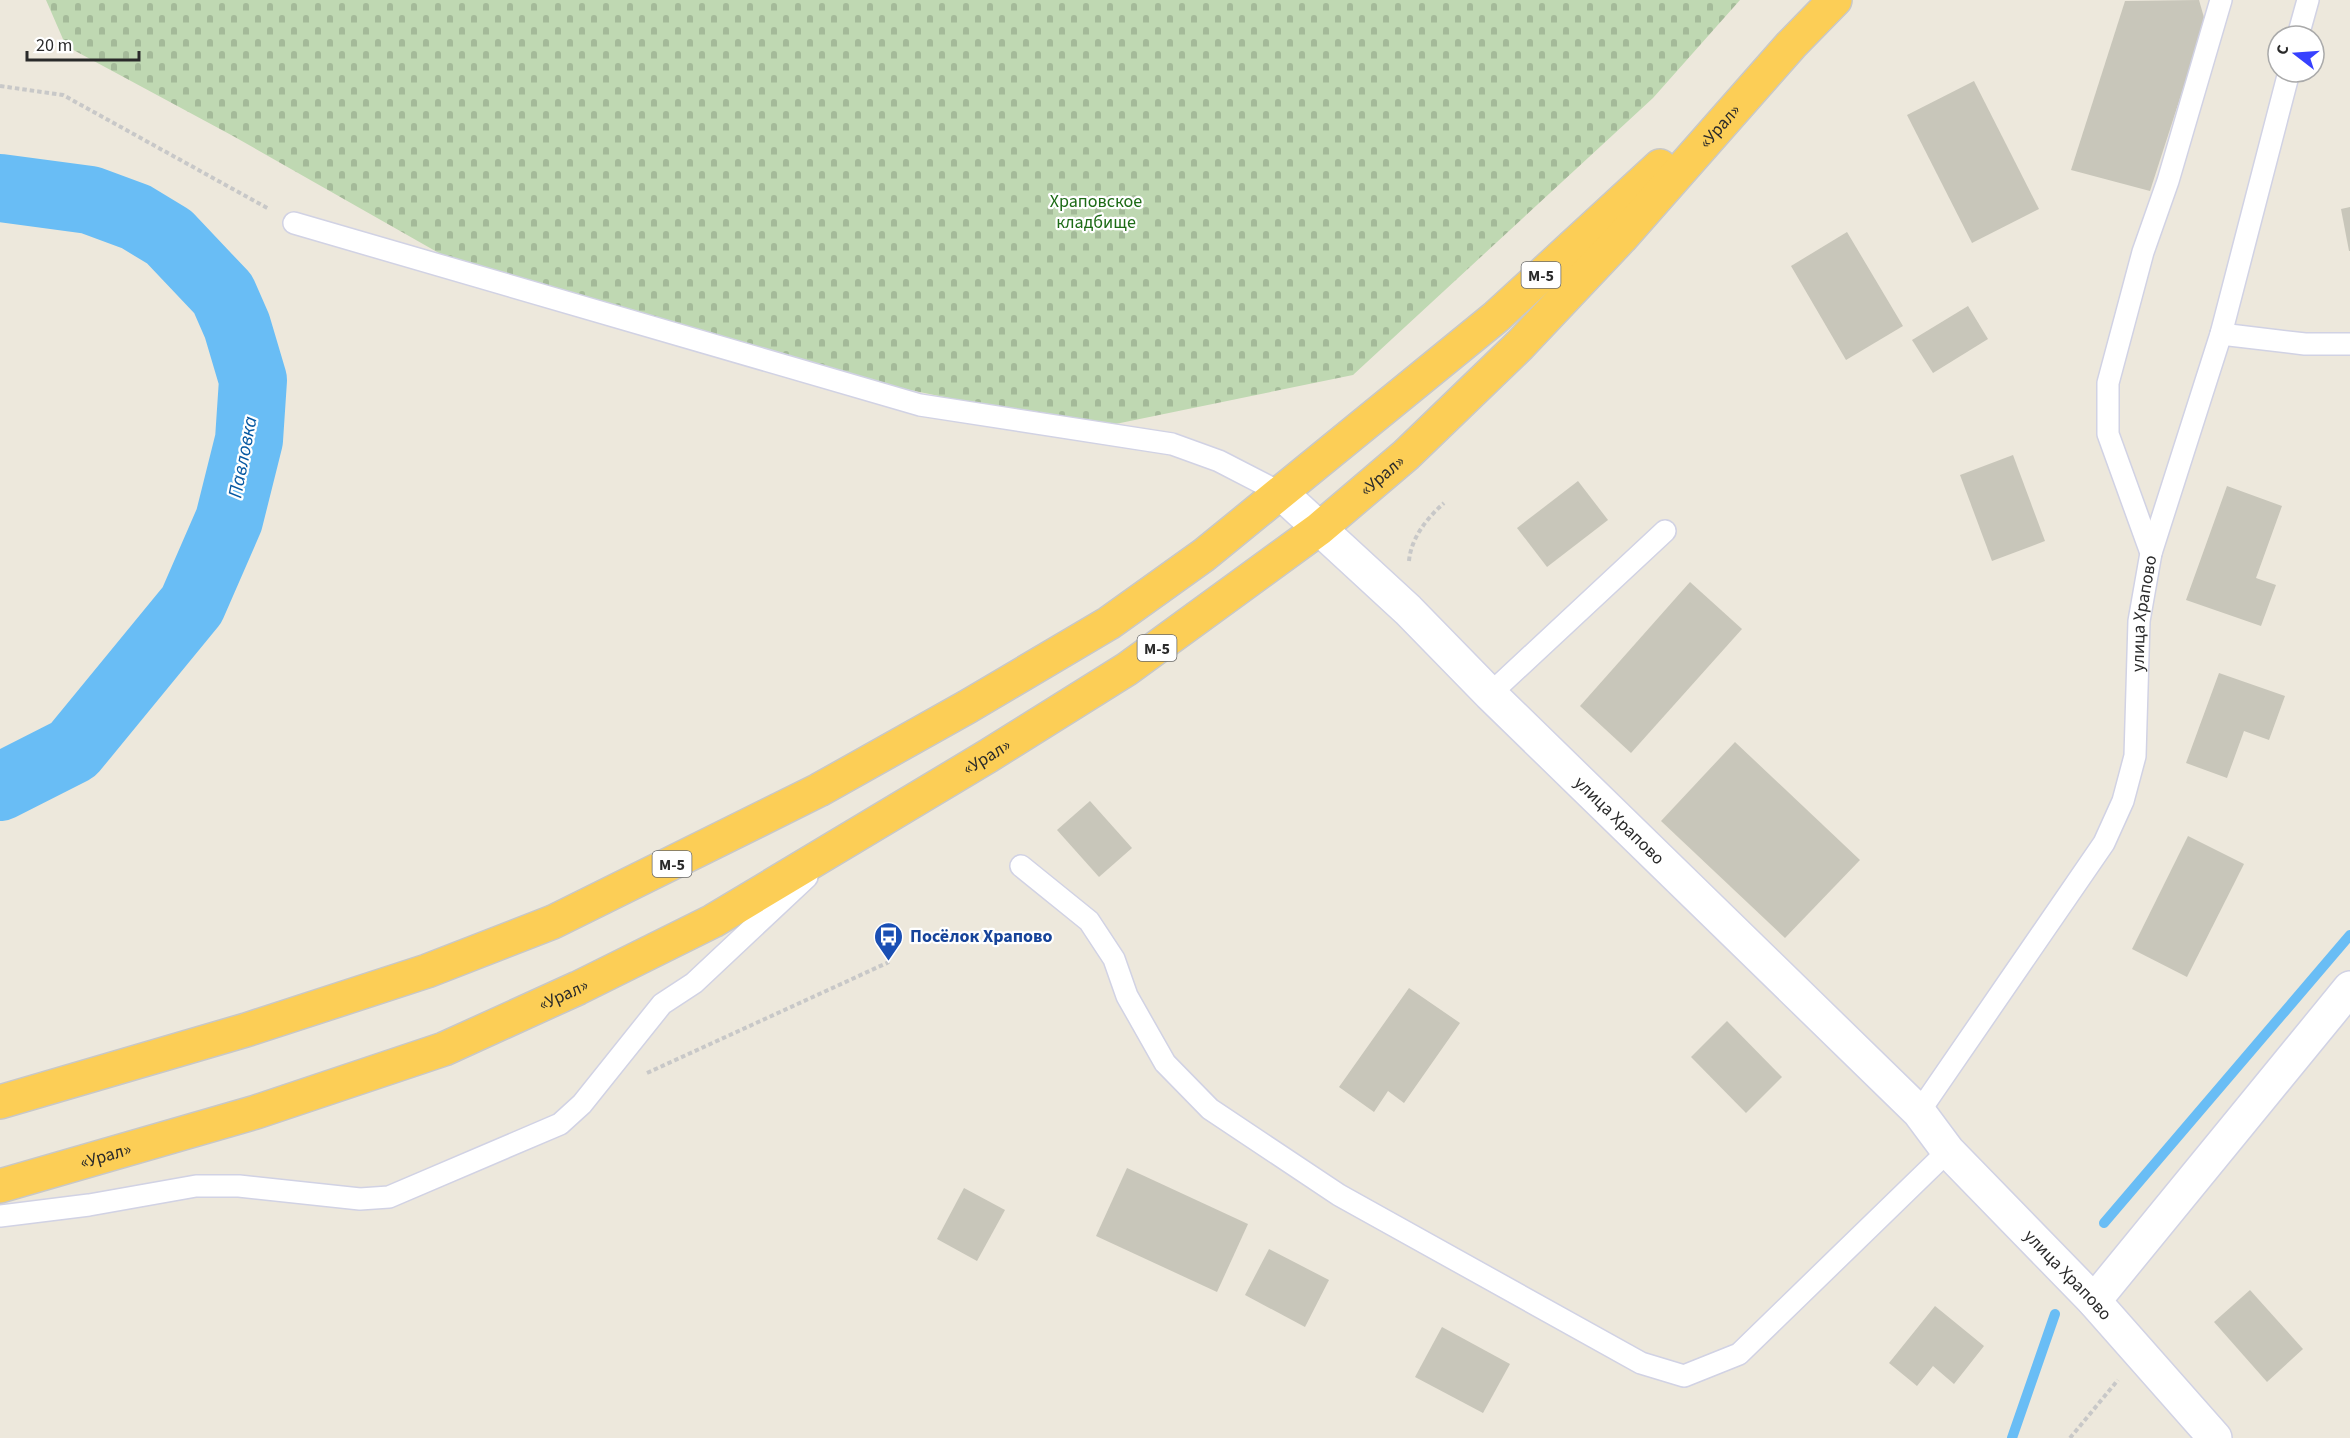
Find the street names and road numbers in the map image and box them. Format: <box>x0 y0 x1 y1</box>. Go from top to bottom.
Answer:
street label: «Урал» <box>1693 99 1747 154</box>
road number: М-5 <box>1522 262 1560 288</box>
street label: «Урал» <box>1355 449 1410 502</box>
street label: улица Храпово <box>2125 553 2163 672</box>
road number: М-5 <box>1138 635 1176 661</box>
street label: «Урал» <box>958 733 1016 781</box>
street label: улица Храпово <box>1568 771 1670 871</box>
road number: М-5 <box>652 851 692 877</box>
street label: «Урал» <box>535 973 593 1017</box>
street label: «Урал» <box>77 1137 134 1175</box>
street label: улица Храпово <box>2018 1224 2117 1326</box>

